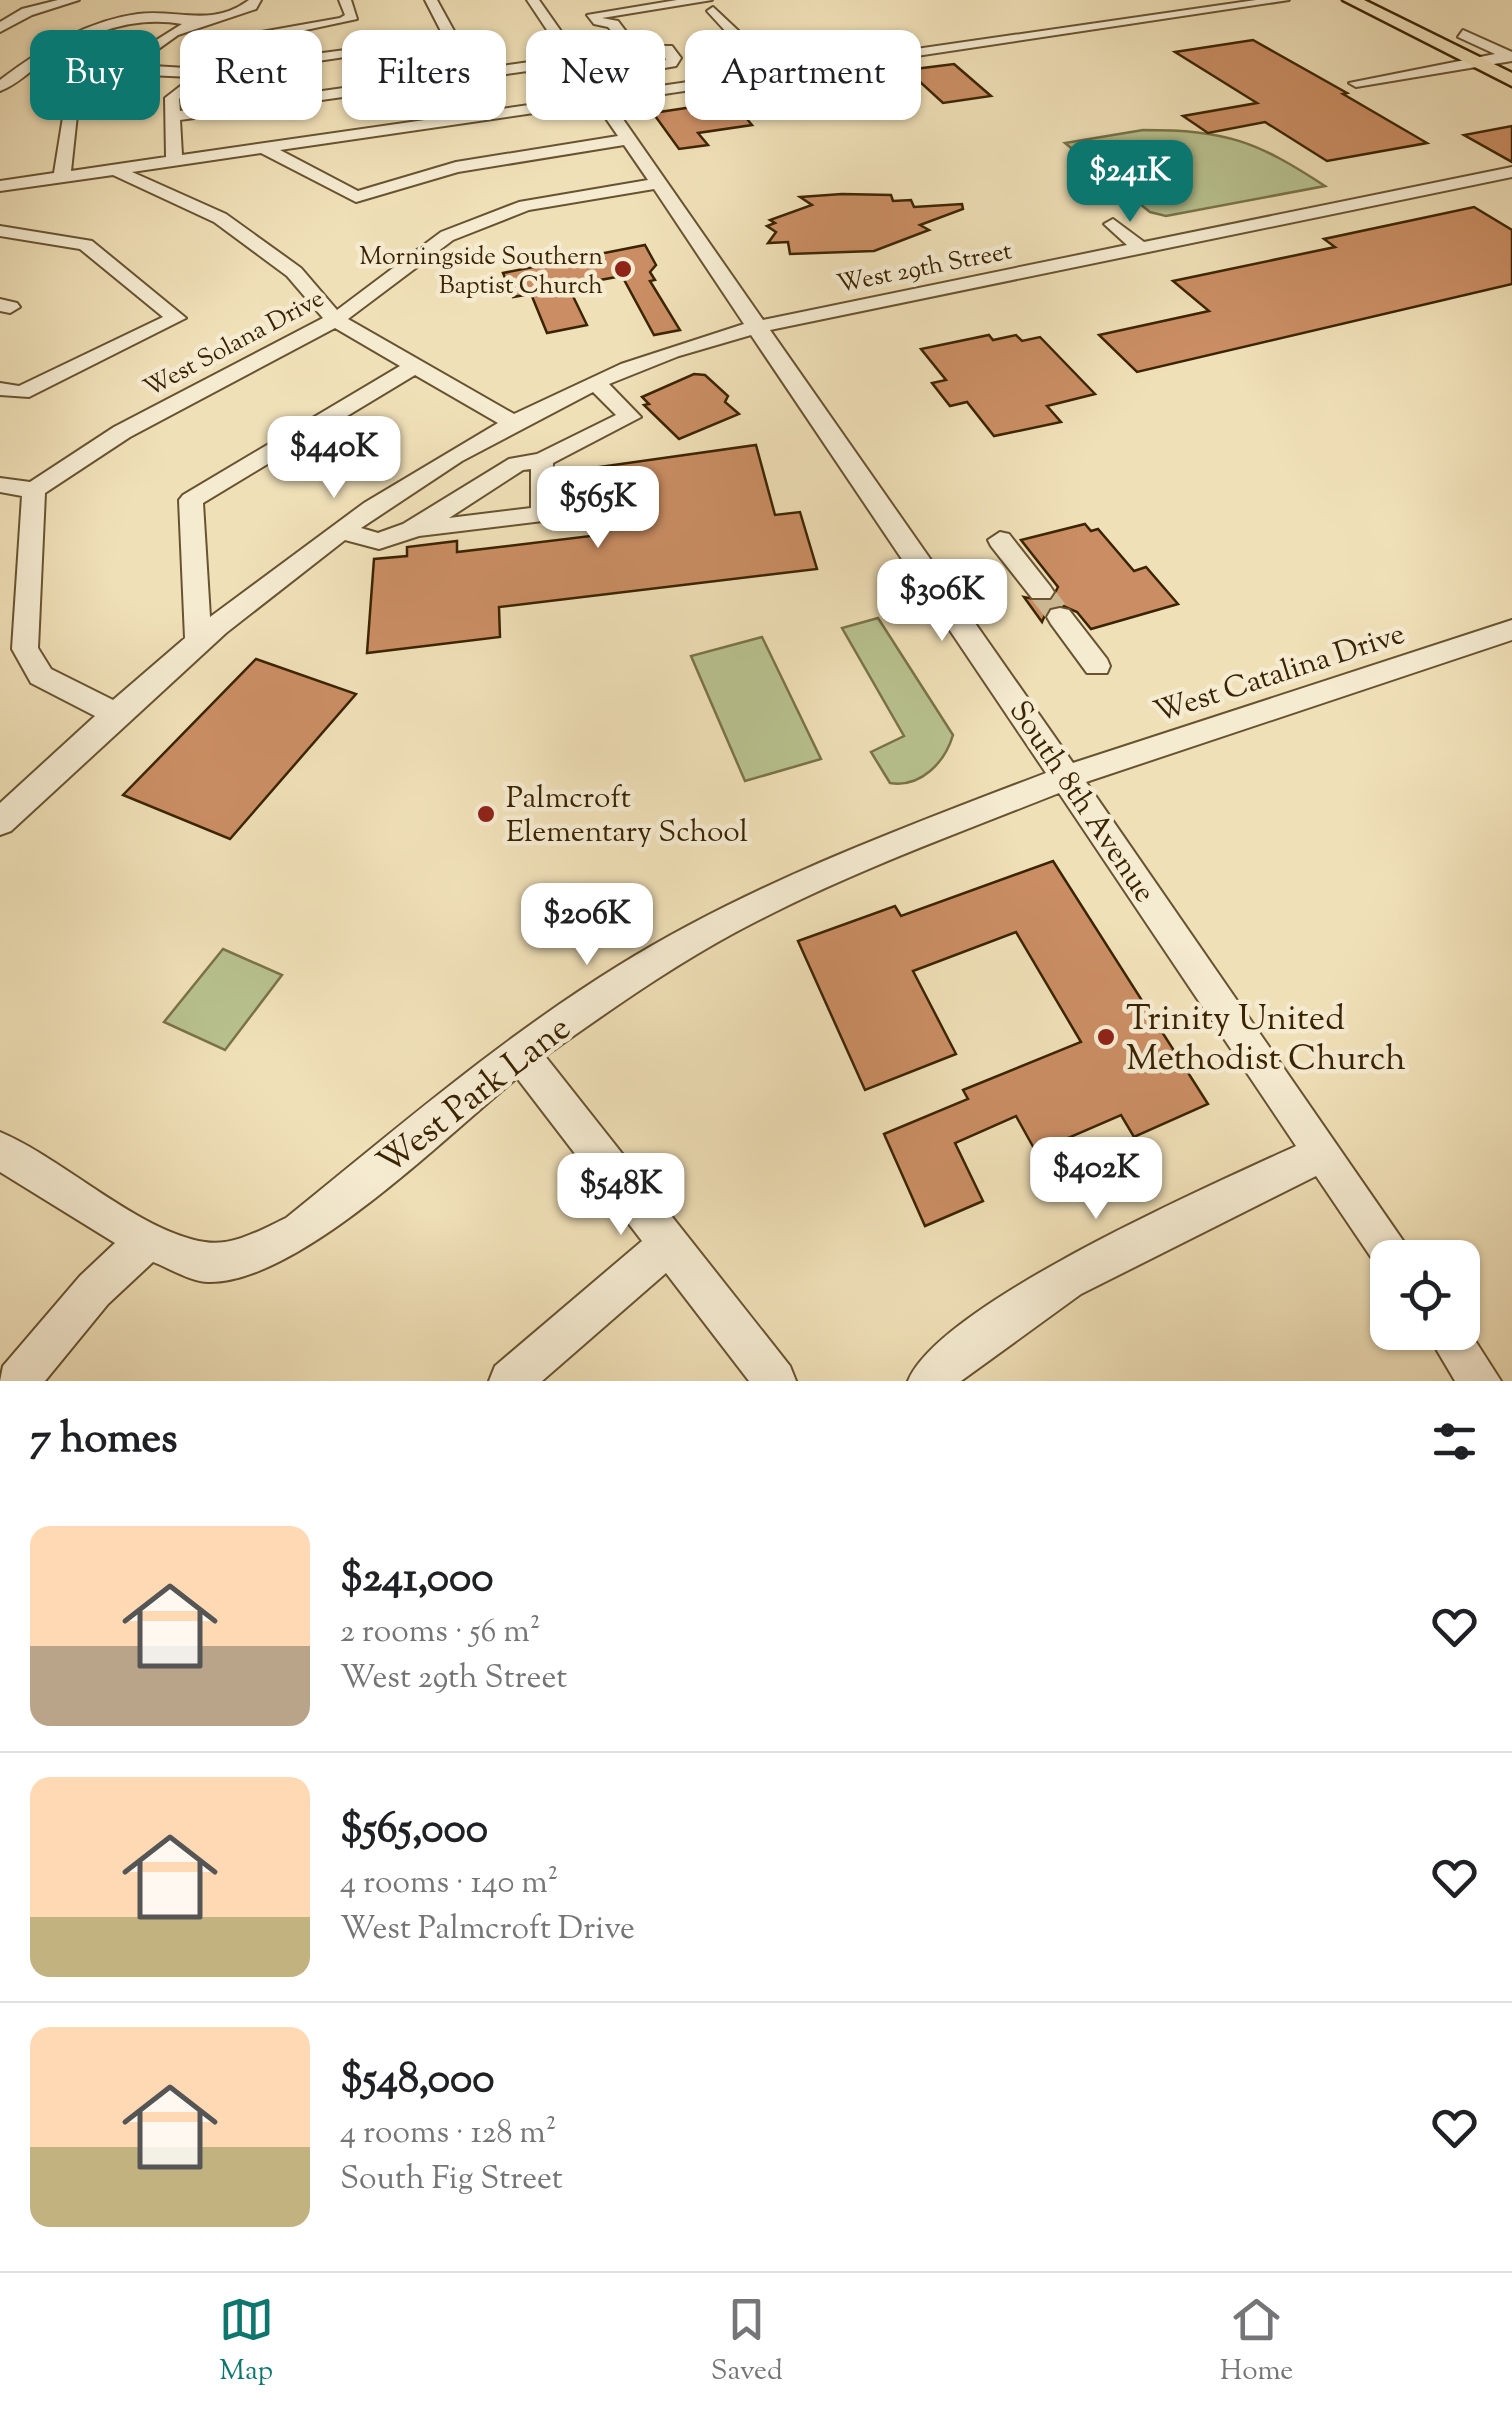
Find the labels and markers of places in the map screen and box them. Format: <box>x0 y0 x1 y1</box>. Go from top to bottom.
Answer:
pin: $241K <box>1060 140 1200 225</box>
place label: Morningside Southern Baptist Church <box>359 240 603 305</box>
marker: Morningside Southern Baptist Church <box>612 258 634 280</box>
pin: $440K <box>264 416 404 501</box>
pin: $565K <box>528 466 668 551</box>
pin: $306K <box>872 559 1012 644</box>
place label: Palmcroft Elementary School <box>506 778 748 855</box>
marker: Palmcroft Elementary School <box>475 803 497 825</box>
pin: $206K <box>517 883 657 968</box>
place label: Trinity United Methodist Church <box>1126 995 1406 1086</box>
marker: Trinity United Methodist Church <box>1095 1026 1117 1048</box>
pin: $402K <box>1026 1137 1166 1222</box>
pin: $548K <box>551 1153 691 1238</box>

